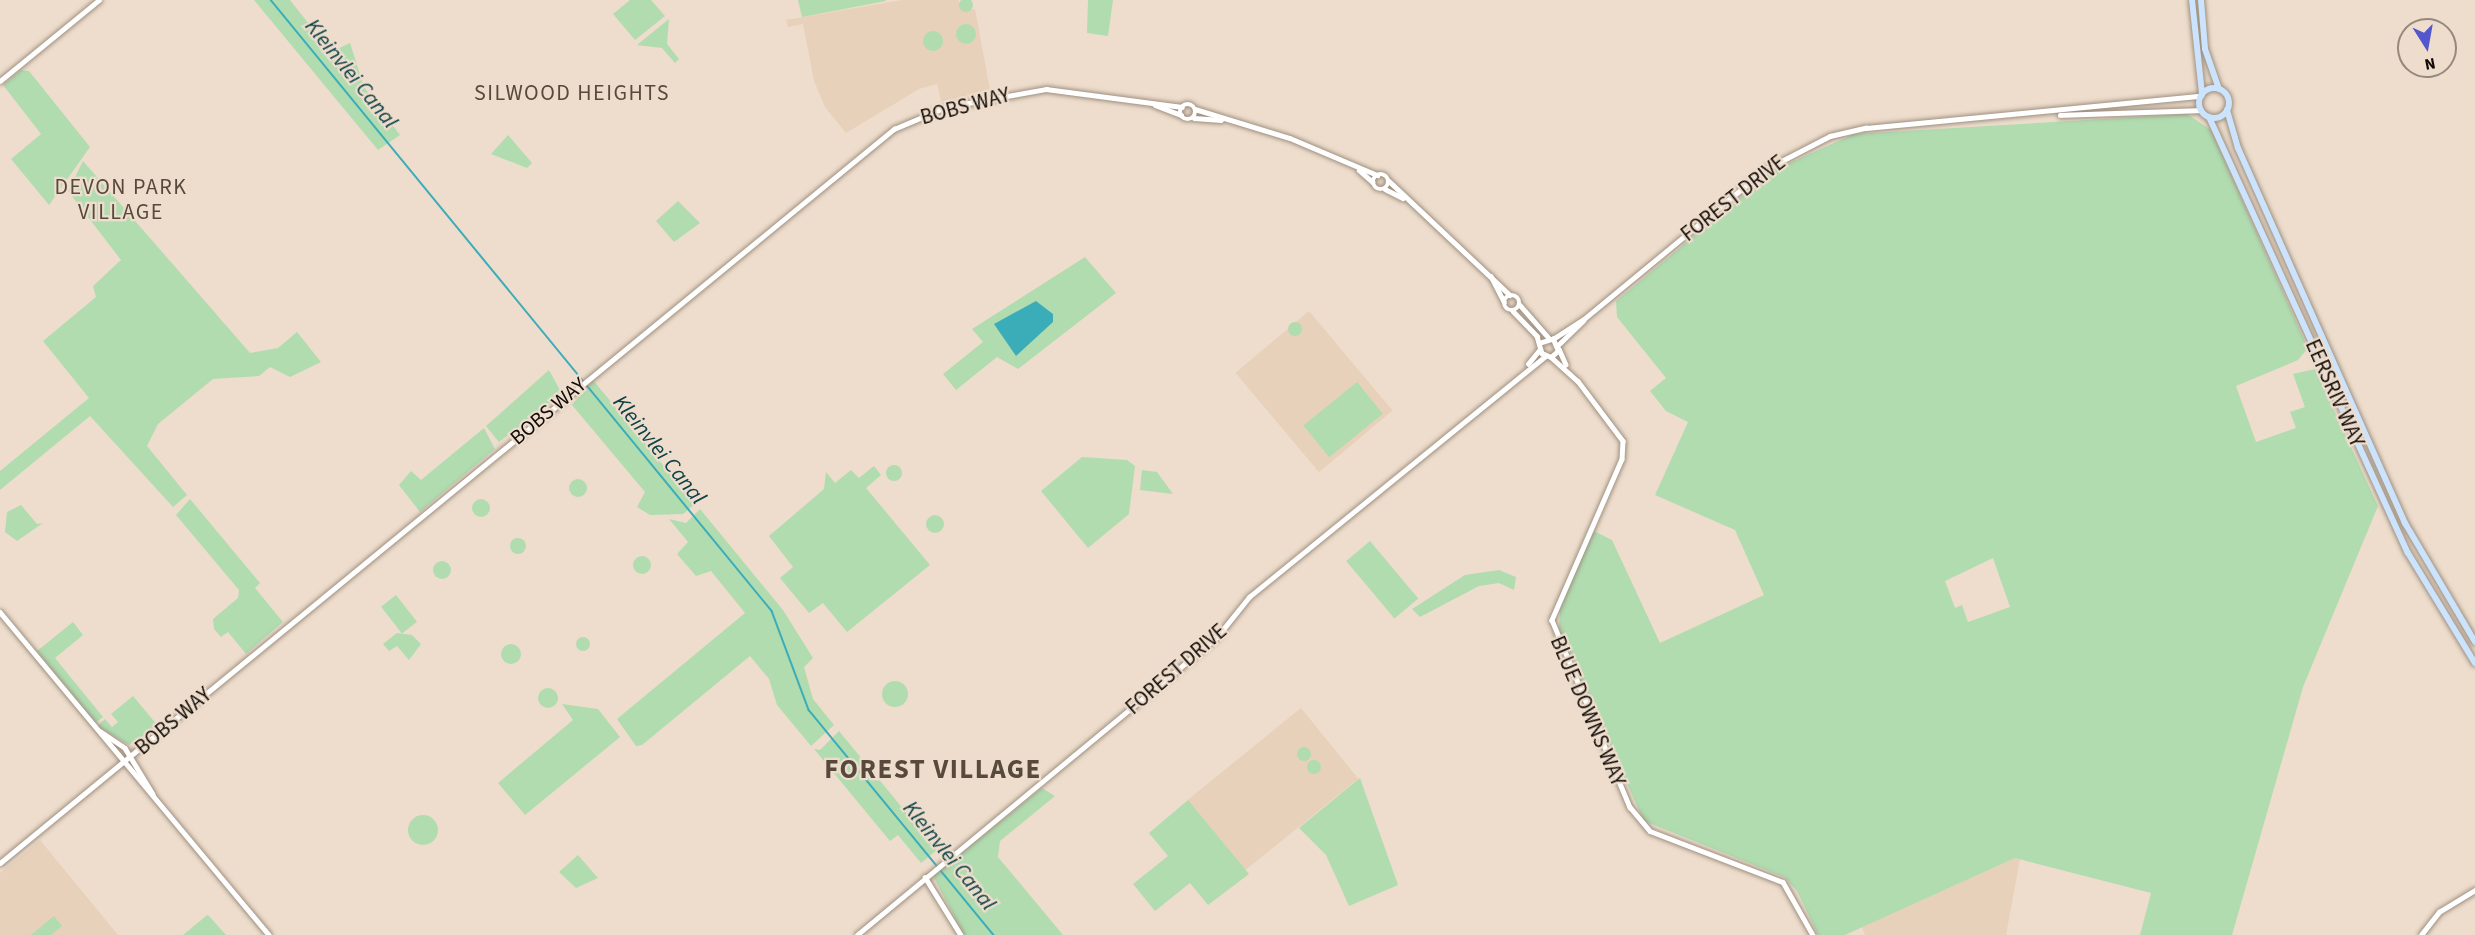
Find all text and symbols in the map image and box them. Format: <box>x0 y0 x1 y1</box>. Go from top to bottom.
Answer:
water label: Kleinvlei Canal <box>299 14 403 134</box>
north arrow <box>2397 18 2457 78</box>
text: N <box>2423 52 2437 76</box>
district label: SILWOOD HEIGHTS <box>474 81 670 107</box>
street label: BOBS WAY <box>918 82 1012 130</box>
street label: FOREST DRIVE <box>1676 149 1790 247</box>
district label: DEVON PARK VILLAGE <box>54 174 188 226</box>
street label: EERSRIV WAY <box>2300 335 2370 451</box>
street label: BOBS WAY <box>505 372 591 450</box>
water label: Kleinvlei Canal <box>607 390 711 510</box>
street label: FOREST DRIVE <box>1120 618 1232 720</box>
street label: BLUE DOWNS WAY <box>1545 632 1631 790</box>
street label: BOBS WAY <box>130 682 216 760</box>
district label: FOREST VILLAGE <box>824 754 1042 786</box>
water label: Kleinvlei Canal <box>897 796 1001 916</box>

